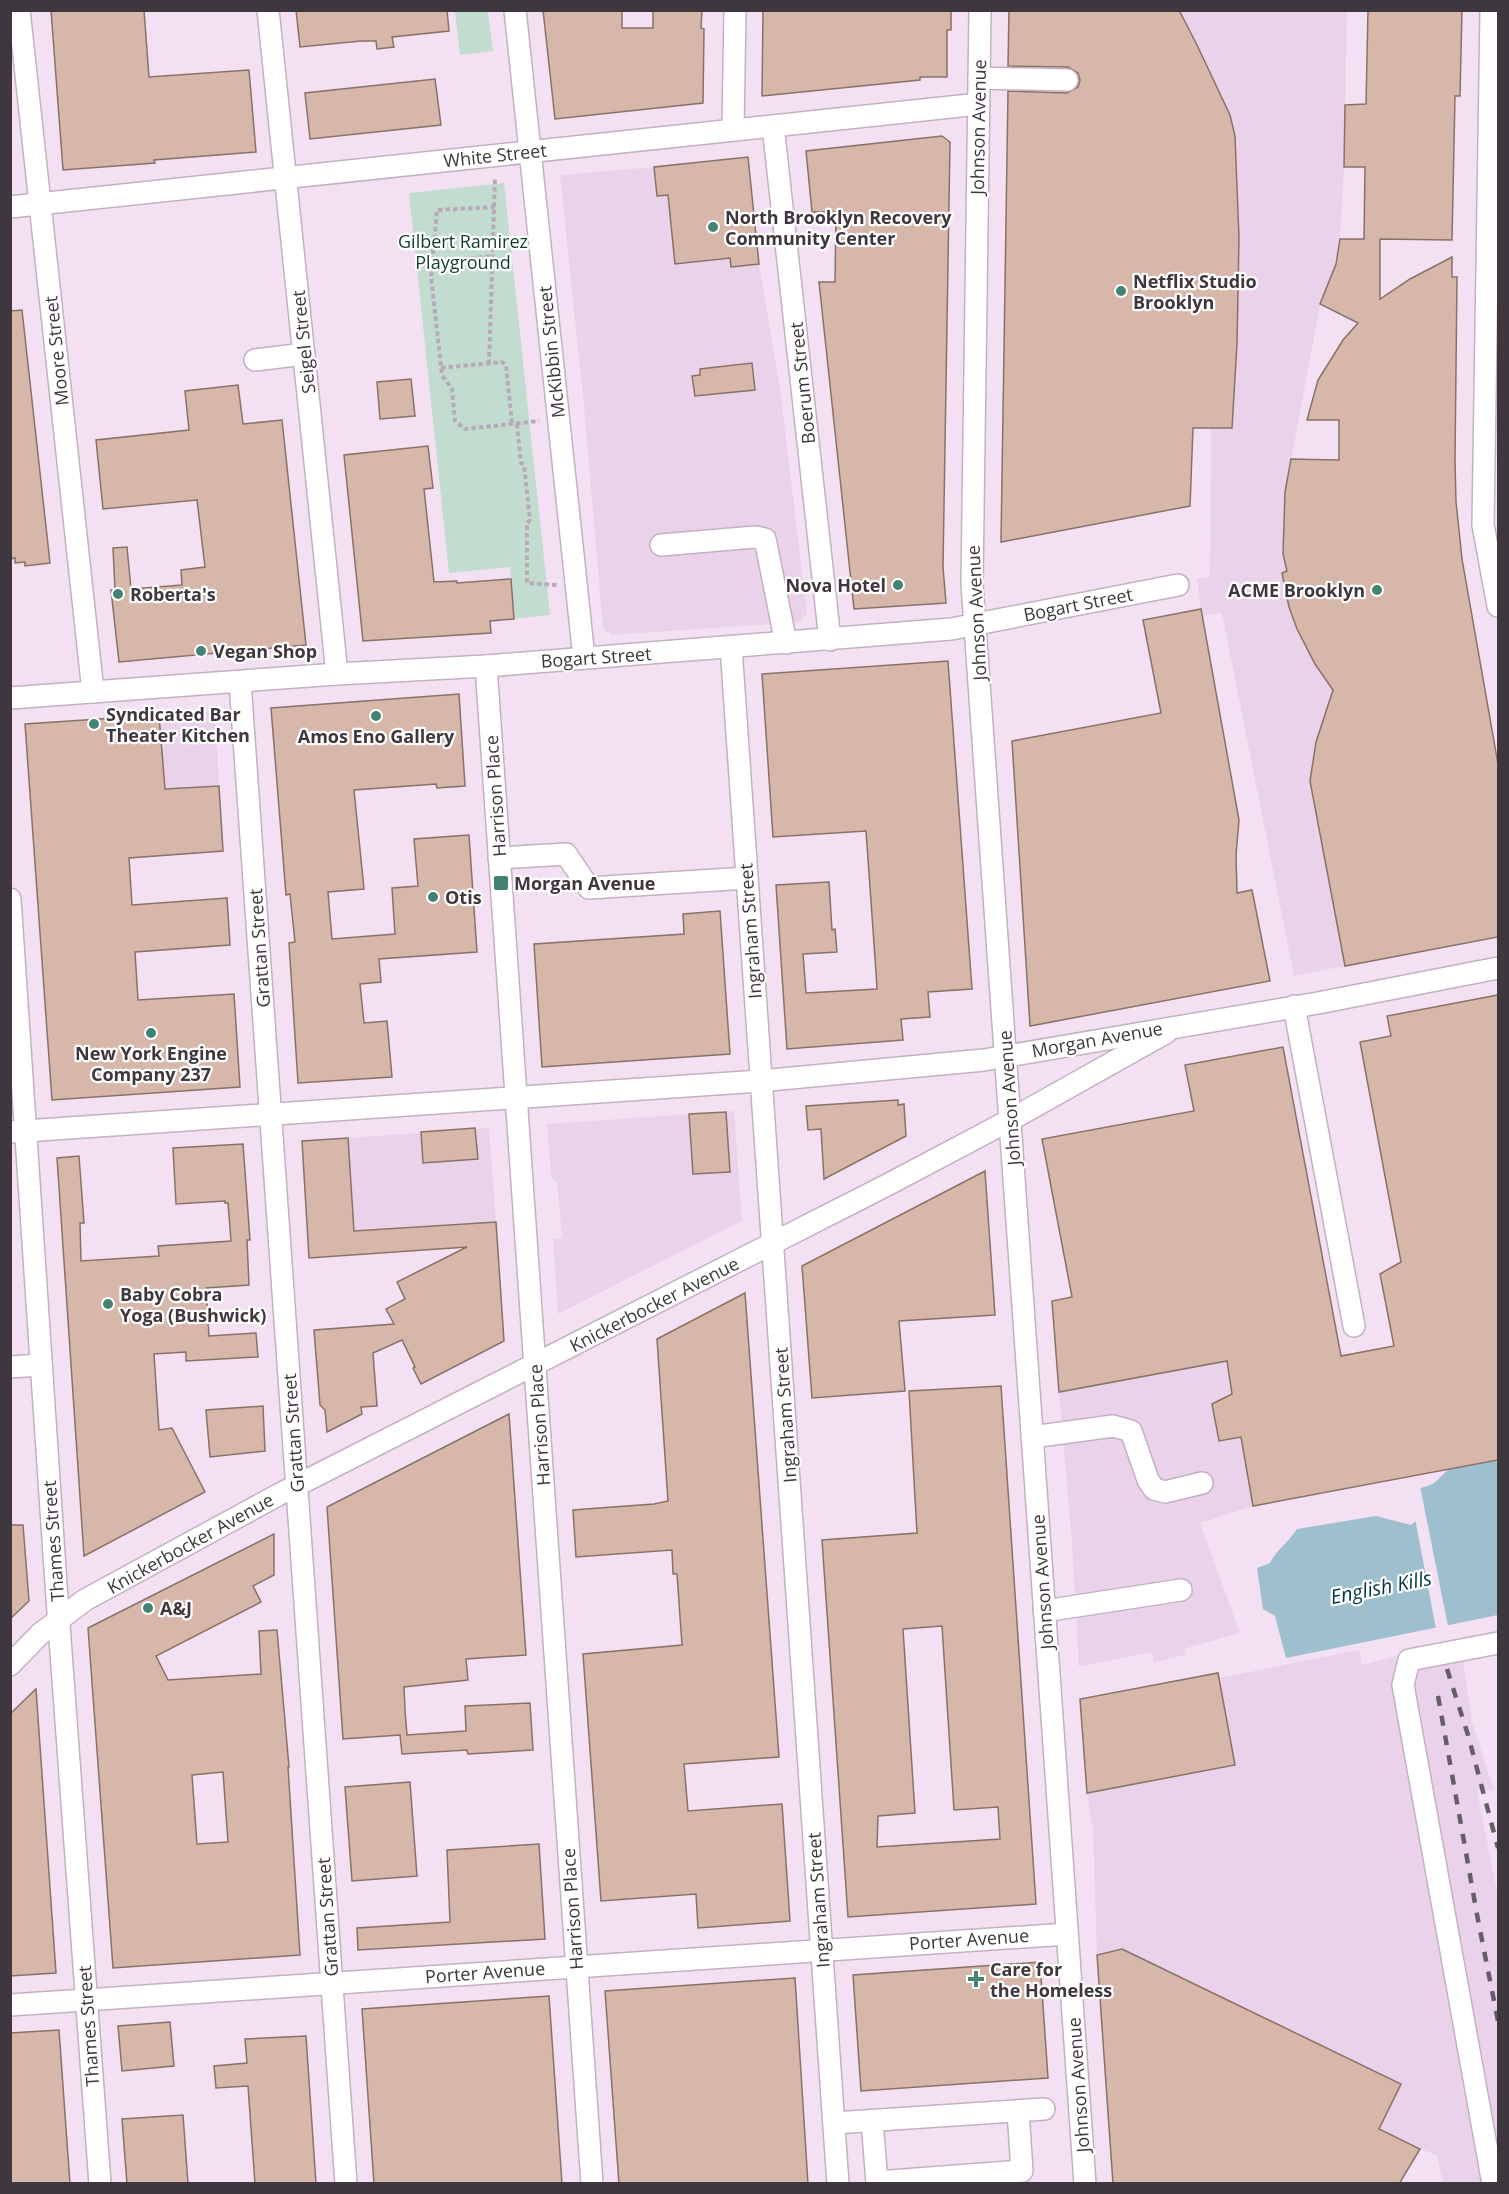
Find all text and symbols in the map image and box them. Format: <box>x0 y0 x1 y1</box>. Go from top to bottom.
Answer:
street label: Johnson Avenue <box>965 59 991 197</box>
street label: White Street <box>442 138 548 172</box>
place label: North Brooklyn Recovery Community Center <box>725 205 952 250</box>
marker: North Brooklyn Recovery Community Center <box>706 220 720 234</box>
park label: Gilbert Ramirez Playground <box>398 229 528 274</box>
place label: Netflix Studio Brooklyn <box>1133 269 1257 314</box>
marker: Netflix Studio Brooklyn <box>1114 284 1128 298</box>
street label: McKibbin Street <box>532 285 570 419</box>
street label: Seigel Street <box>286 289 320 395</box>
street label: Moore Street <box>38 295 74 407</box>
street label: Boerum Street <box>784 321 820 445</box>
street label: Johnson Avenue <box>960 545 992 683</box>
place label: Nova Hotel <box>786 573 886 597</box>
marker: Nova Hotel <box>891 578 905 592</box>
place label: ACME Brooklyn <box>1228 578 1365 602</box>
place label: Roberta's <box>130 582 216 606</box>
street label: Bogart Street <box>1021 582 1135 626</box>
marker: ACME Brooklyn <box>1370 583 1384 597</box>
marker: Roberta's <box>111 587 125 601</box>
place label: Vegan Shop <box>213 639 317 663</box>
street label: Bogart Street <box>540 641 652 673</box>
marker: Vegan Shop <box>194 644 208 658</box>
place label: Syndicated Bar Theater Kitchen <box>106 702 250 747</box>
marker: Amos Eno Gallery <box>369 709 383 723</box>
marker: Syndicated Bar Theater Kitchen <box>87 717 101 731</box>
place label: Amos Eno Gallery <box>298 724 455 748</box>
street label: Harrison Place <box>479 734 511 858</box>
street label: Ingraham Street <box>733 862 767 1000</box>
place label: Morgan Avenue <box>514 871 655 895</box>
marker: Morgan Avenue <box>492 874 510 892</box>
place label: Otis <box>445 885 482 909</box>
street label: Grattan Street <box>243 888 275 1008</box>
marker: Otis <box>426 890 440 904</box>
street label: Morgan Avenue <box>1030 1016 1164 1062</box>
marker: New York Engine Company 237 <box>144 1026 158 1040</box>
street label: Johnson Avenue <box>992 1030 1026 1168</box>
place label: New York Engine Company 237 <box>75 1041 227 1086</box>
street label: Knickerbocker Avenue <box>565 1251 743 1357</box>
place label: Baby Cobra Yoga (Bushwick) <box>120 1282 266 1327</box>
marker: Baby Cobra Yoga (Bushwick) <box>101 1297 115 1311</box>
street label: Ingraham Street <box>768 1346 802 1484</box>
street label: Harrison Place <box>523 1363 555 1487</box>
street label: Grattan Street <box>277 1373 309 1493</box>
street label: Thames Street <box>37 1480 69 1602</box>
street label: Knickerbocker Avenue <box>102 1487 278 1599</box>
street label: Johnson Avenue <box>1025 1514 1059 1652</box>
water label: English Kills <box>1328 1564 1434 1610</box>
place label: A&J <box>160 1596 192 1620</box>
marker: A&J <box>141 1601 155 1615</box>
street label: Ingraham Street <box>801 1831 835 1969</box>
street label: Harrison Place <box>556 1847 588 1971</box>
street label: Grattan Street <box>311 1857 343 1977</box>
street label: Porter Avenue <box>908 1923 1030 1955</box>
street label: Porter Avenue <box>424 1956 546 1988</box>
place label: Care for the Homeless <box>990 1957 1112 2002</box>
street label: Thames Street <box>72 1965 104 2087</box>
marker: Care for the Homeless <box>967 1970 985 1988</box>
street label: Johnson Avenue <box>1061 2017 1095 2155</box>

